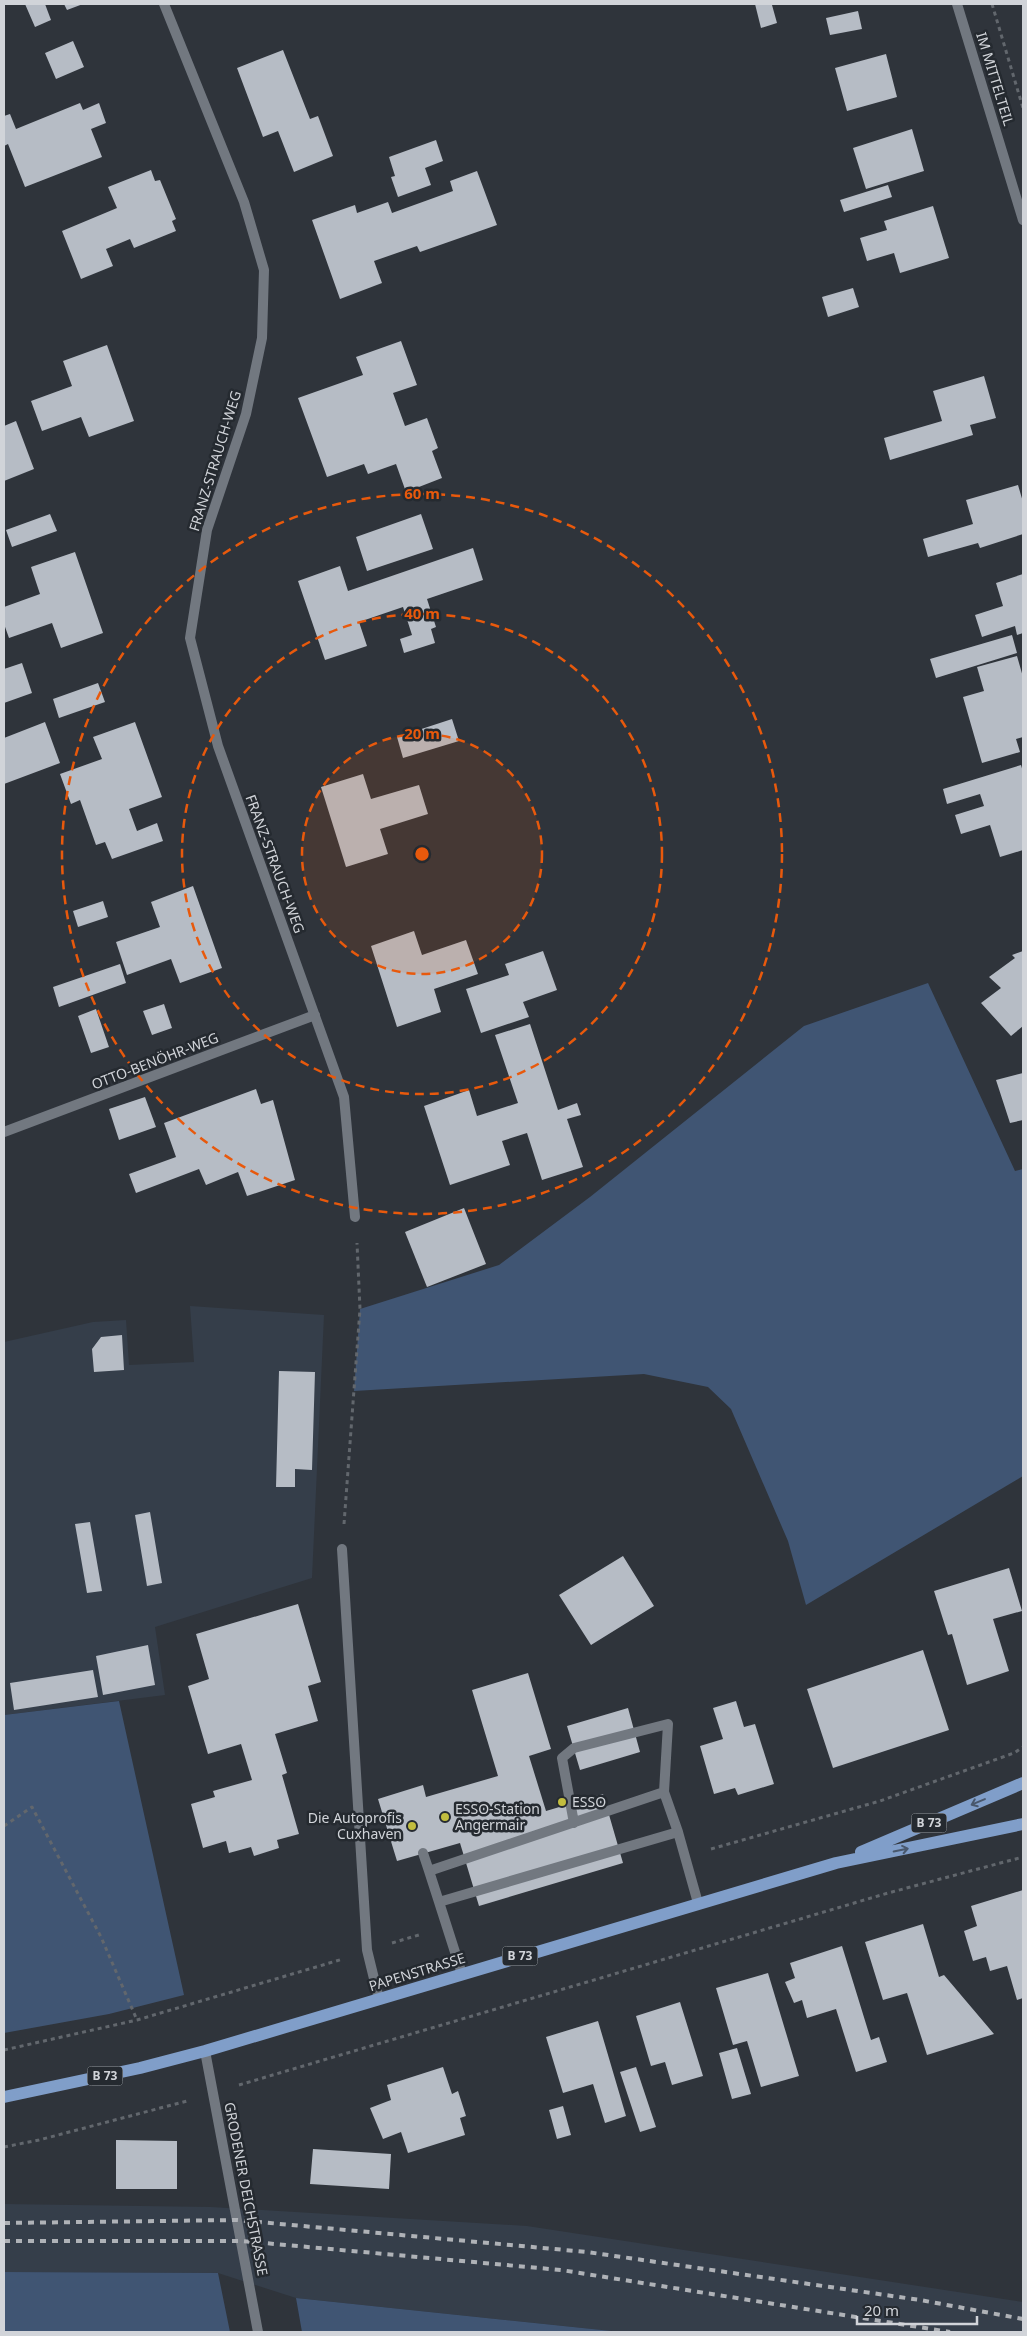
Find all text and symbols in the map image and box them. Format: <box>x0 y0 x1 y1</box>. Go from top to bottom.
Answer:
street label: IM MITTELTEIL <box>972 30 1019 128</box>
street label: FRANZ-STRAUCH-WEG <box>184 388 245 534</box>
text: 60 m <box>404 483 440 503</box>
text: 40 m <box>404 603 440 623</box>
text: 20 m <box>404 723 440 743</box>
street label: FRANZ-STRAUCH-WEG <box>242 792 309 936</box>
centre of rings <box>413 845 431 863</box>
street label: OTTO-BENÖHR-WEG <box>89 1028 221 1094</box>
place label: ESSO <box>572 1792 606 1811</box>
marker: ESSO <box>556 1796 568 1808</box>
one-way arrow <box>971 1797 986 1807</box>
place label: ESSO-Station Angermair <box>455 1799 540 1834</box>
place label: Die Autoprofis Cuxhaven <box>308 1808 402 1843</box>
marker: ESSO-Station Angermair <box>439 1811 451 1823</box>
road number: B 73 <box>912 1814 946 1832</box>
marker: Die Autoprofis Cuxhaven <box>406 1820 418 1832</box>
one-way arrow <box>893 1844 909 1854</box>
road number: B 73 <box>502 1946 538 1965</box>
street label: PAPENSTRASSE <box>366 1948 467 1995</box>
road number: B 73 <box>88 2066 122 2086</box>
street label: GRODENER DEICHSTRASSE <box>220 2100 273 2278</box>
scale bar <box>857 2294 977 2326</box>
text: 20 m <box>864 2300 899 2320</box>

